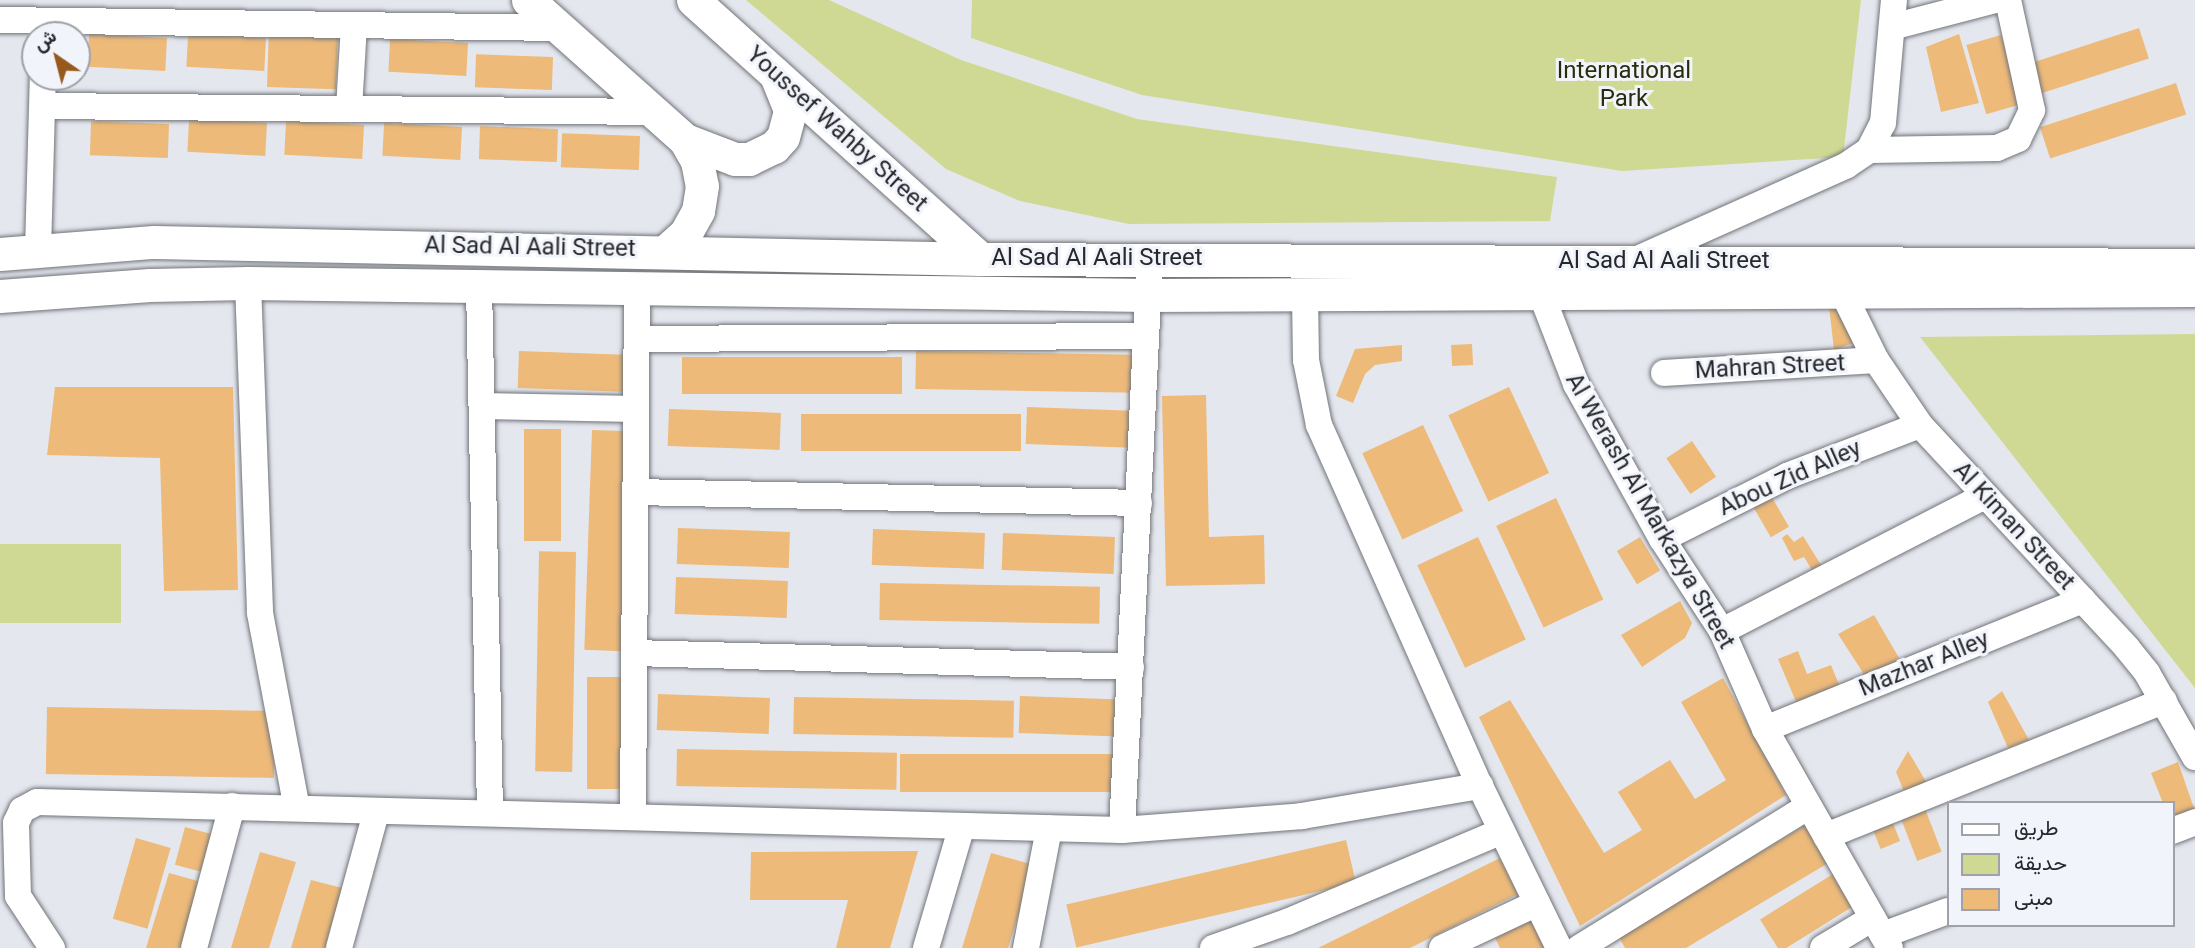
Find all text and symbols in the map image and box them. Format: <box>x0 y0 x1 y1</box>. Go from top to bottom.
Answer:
north arrow <box>21 21 91 91</box>
text: ش <box>29 24 61 56</box>
street label: Youssef Wahby Street <box>741 40 933 218</box>
park label: International Park <box>1557 57 1691 113</box>
street label: Al Sad Al Aali Street <box>424 231 636 263</box>
street label: Al Sad Al Aali Street <box>991 244 1203 272</box>
street label: Al Sad Al Aali Street <box>1558 247 1770 275</box>
street label: Mahran Street <box>1694 349 1846 385</box>
street label: Al Werash Al Markazya Street <box>1559 368 1741 654</box>
street label: Abou Zid Alley <box>1714 434 1866 522</box>
street label: Al Kiman Street <box>1947 456 2081 596</box>
street label: Mazhar Alley <box>1855 625 1993 703</box>
legend <box>1946 801 2174 927</box>
text: طريق <box>2014 816 2059 840</box>
text: حديقة <box>2014 851 2067 875</box>
text: مبنى <box>2014 886 2053 910</box>

